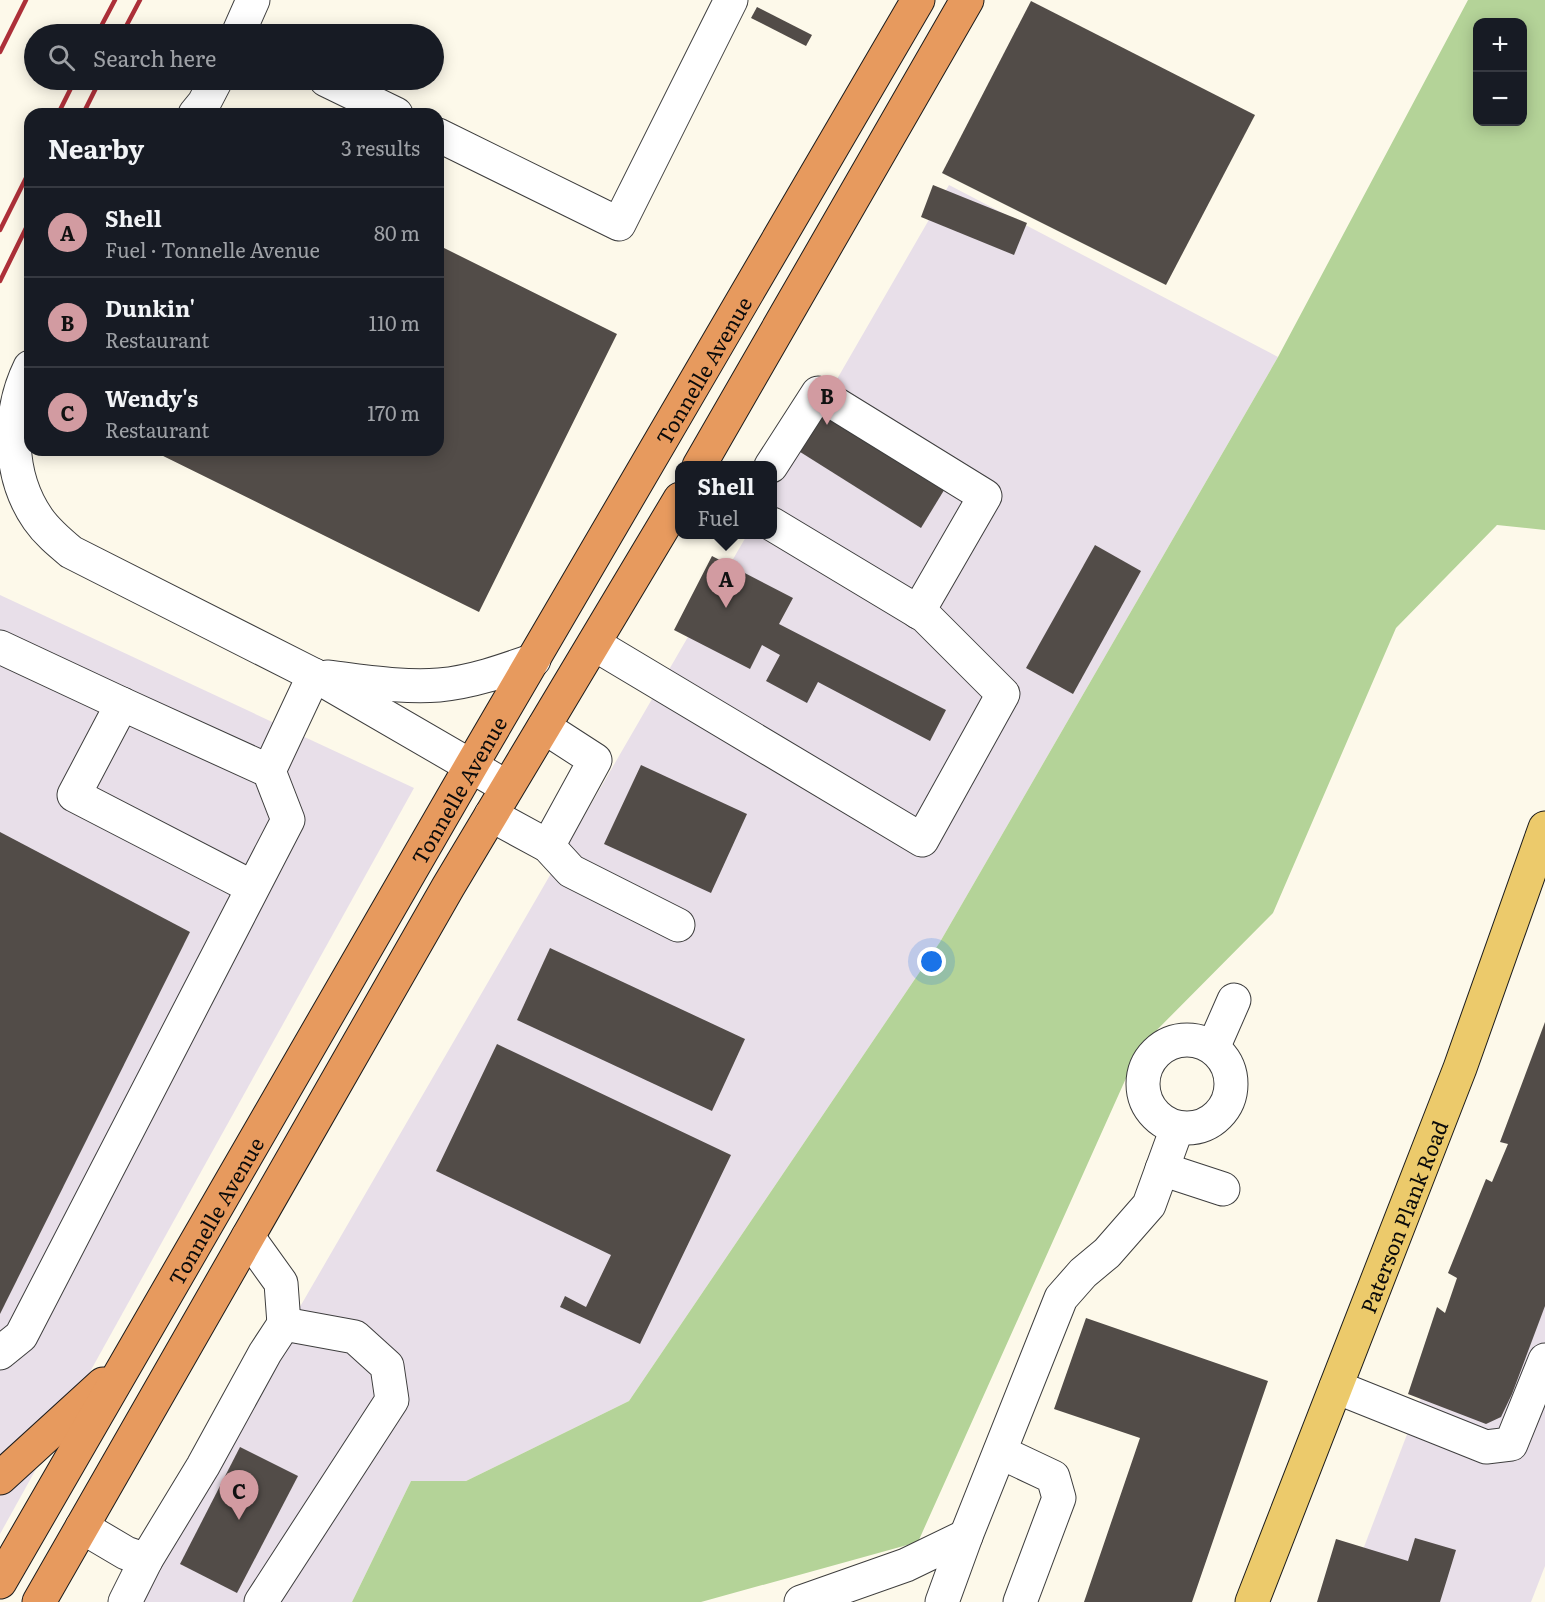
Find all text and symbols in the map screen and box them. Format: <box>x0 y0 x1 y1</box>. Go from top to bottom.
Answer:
map controls <box>1473 18 1527 126</box>
button: + <box>1473 18 1527 72</box>
search box <box>24 24 444 90</box>
icon: search <box>45 41 78 74</box>
text: Search here <box>93 41 216 74</box>
button: − <box>1473 72 1527 126</box>
text: Nearby <box>48 128 144 167</box>
text: 3 results <box>341 132 420 162</box>
text: Shell <box>105 201 162 234</box>
text: A <box>60 217 75 247</box>
text: 80 m <box>374 217 420 247</box>
text: Fuel · Tonnelle Avenue <box>105 234 320 264</box>
street label: Tonnelle Avenue <box>647 290 758 450</box>
text: Dunkin' <box>105 291 195 324</box>
text: B <box>61 307 74 337</box>
text: 110 m <box>369 307 420 337</box>
text: Restaurant <box>105 324 209 354</box>
pin: B <box>808 376 846 425</box>
text: Wendy's <box>105 381 198 414</box>
text: C <box>60 397 75 427</box>
text: 170 m <box>367 397 420 427</box>
text: Restaurant <box>105 414 209 444</box>
popup <box>675 461 777 539</box>
text: Shell <box>698 469 754 502</box>
text: Fuel <box>698 502 739 532</box>
pin: A <box>706 558 746 608</box>
street label: Tonnelle Avenue <box>402 709 513 870</box>
your location <box>917 947 946 976</box>
street label: Paterson Plank Road <box>1351 1115 1454 1317</box>
street label: Tonnelle Avenue <box>159 1130 270 1291</box>
pin: C <box>220 1470 258 1520</box>

